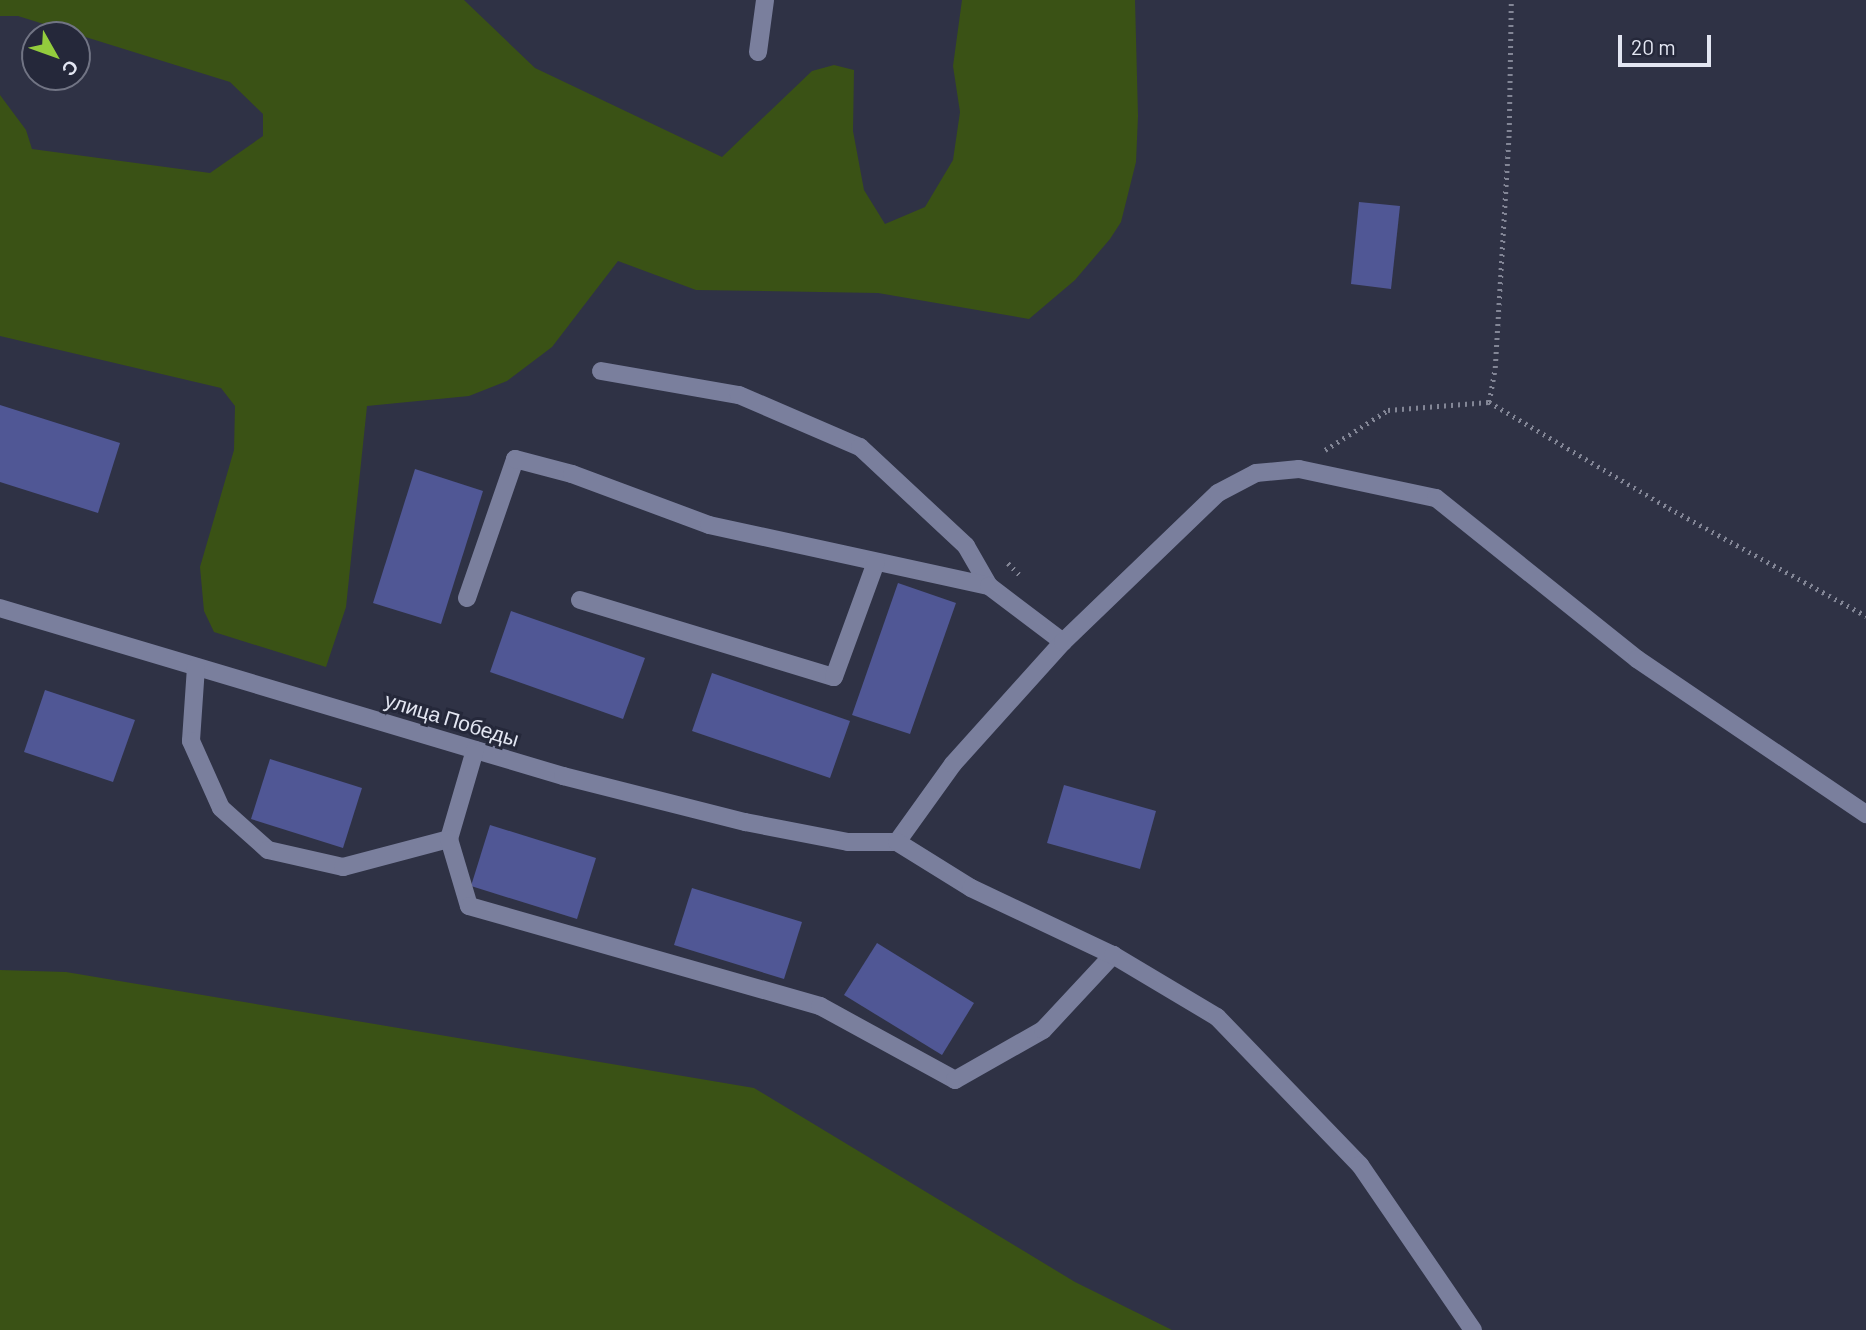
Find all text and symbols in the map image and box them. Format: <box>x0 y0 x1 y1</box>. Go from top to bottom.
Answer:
north arrow <box>21 21 91 91</box>
scale bar <box>1621 21 1714 65</box>
text: 20 m <box>1631 34 1676 59</box>
text: С <box>58 56 84 81</box>
street label: улица Победы <box>382 687 522 751</box>

